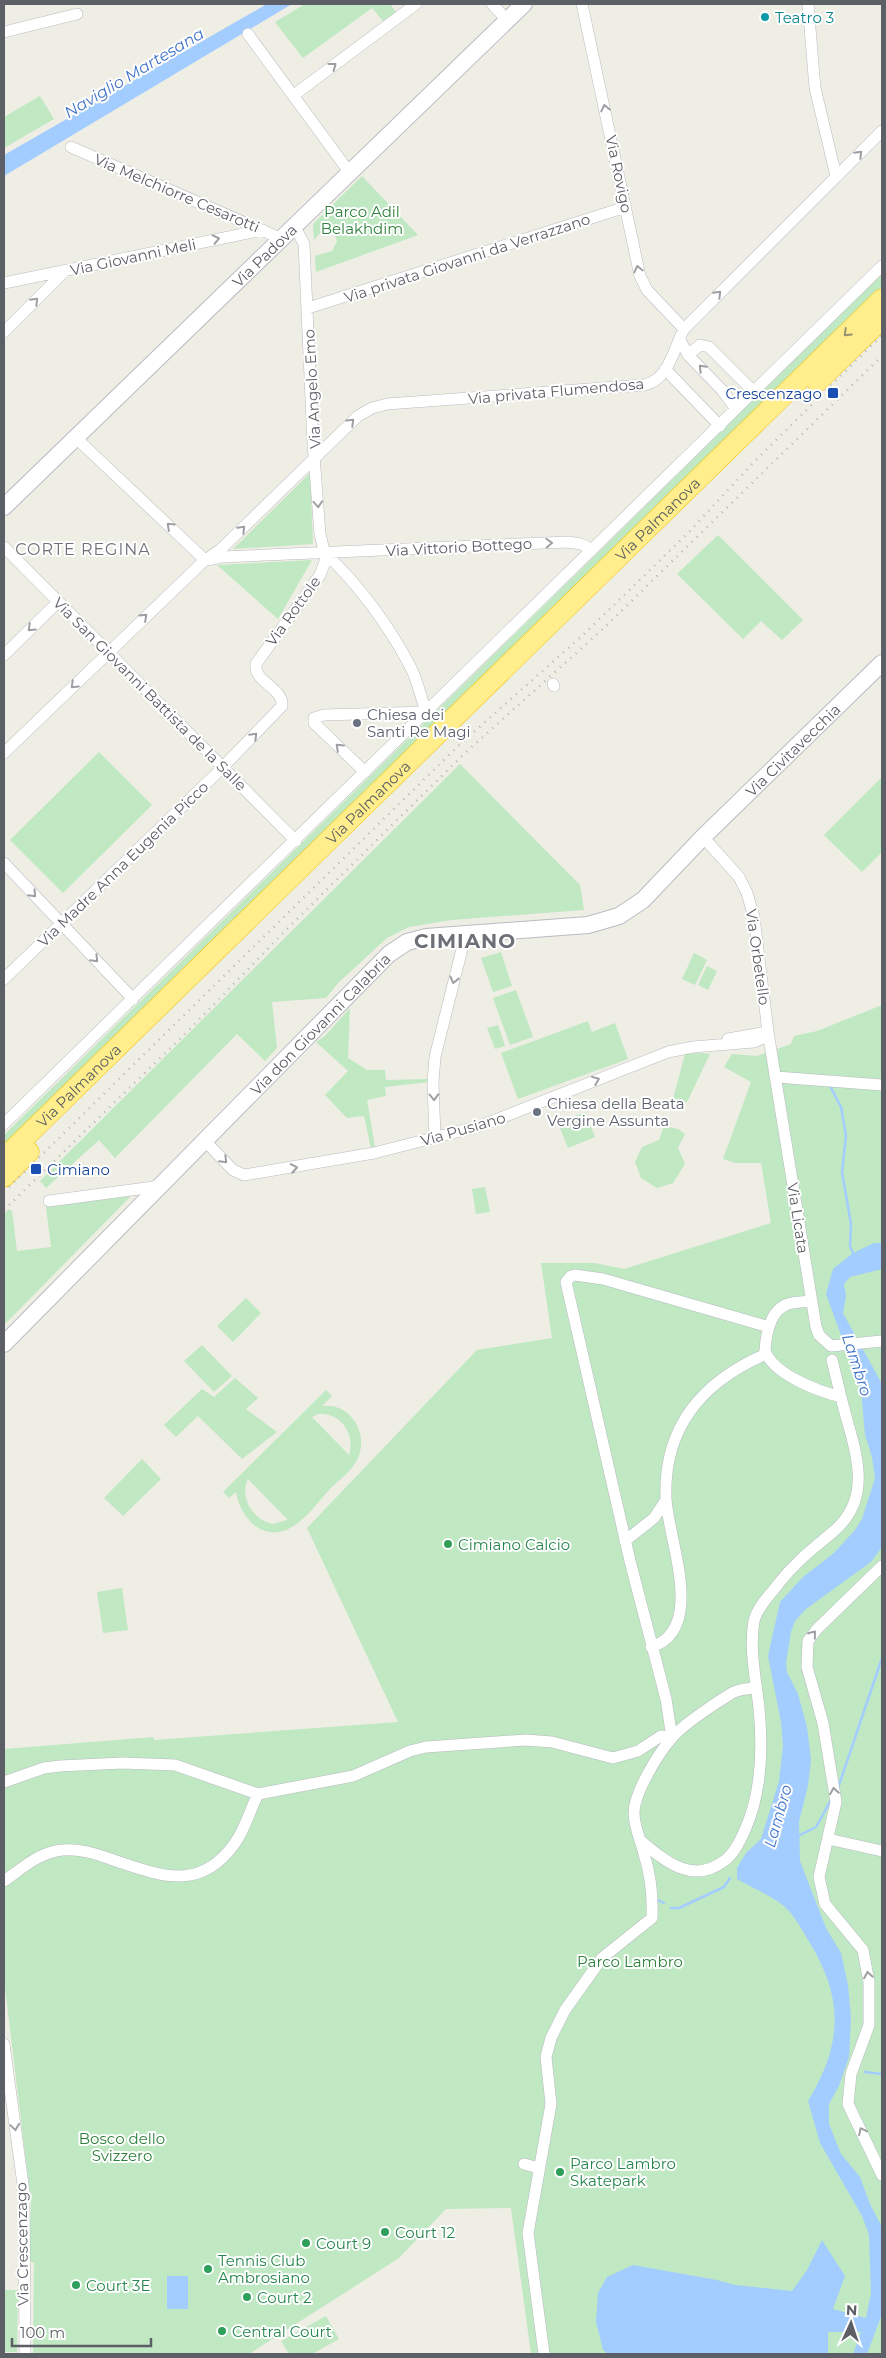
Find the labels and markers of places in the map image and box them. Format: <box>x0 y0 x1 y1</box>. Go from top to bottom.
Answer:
place label: Teatro 3 <box>775 8 834 27</box>
marker: Teatro 3 <box>759 11 771 23</box>
place label: Crescenzago <box>725 384 822 403</box>
marker: Crescenzago <box>826 386 840 400</box>
place label: Chiesa dei Santi Re Magi <box>367 705 471 741</box>
marker: Chiesa dei Santi Re Magi <box>351 717 363 729</box>
place label: Chiesa della Beata Vergine Assunta <box>547 1094 685 1130</box>
marker: Chiesa della Beata Vergine Assunta <box>531 1106 543 1118</box>
place label: Cimiano <box>47 1160 110 1179</box>
marker: Cimiano <box>29 1162 43 1176</box>
place label: Cimiano Calcio <box>458 1535 570 1554</box>
marker: Cimiano Calcio <box>442 1538 454 1550</box>
place label: Parco Lambro Skatepark <box>570 2154 676 2190</box>
marker: Parco Lambro Skatepark <box>554 2166 566 2178</box>
place label: Court 12 <box>395 2223 455 2242</box>
marker: Court 12 <box>379 2226 391 2238</box>
place label: Court 9 <box>316 2234 371 2253</box>
marker: Court 9 <box>300 2237 312 2249</box>
place label: Tennis Club Ambrosiano <box>218 2251 310 2287</box>
marker: Tennis Club Ambrosiano <box>202 2263 214 2275</box>
place label: Court 3E <box>86 2276 151 2295</box>
marker: Court 3E <box>70 2279 82 2291</box>
place label: Court 2 <box>257 2288 312 2307</box>
marker: Court 2 <box>241 2291 253 2303</box>
place label: Central Court <box>232 2322 332 2341</box>
marker: Central Court <box>216 2325 228 2337</box>

